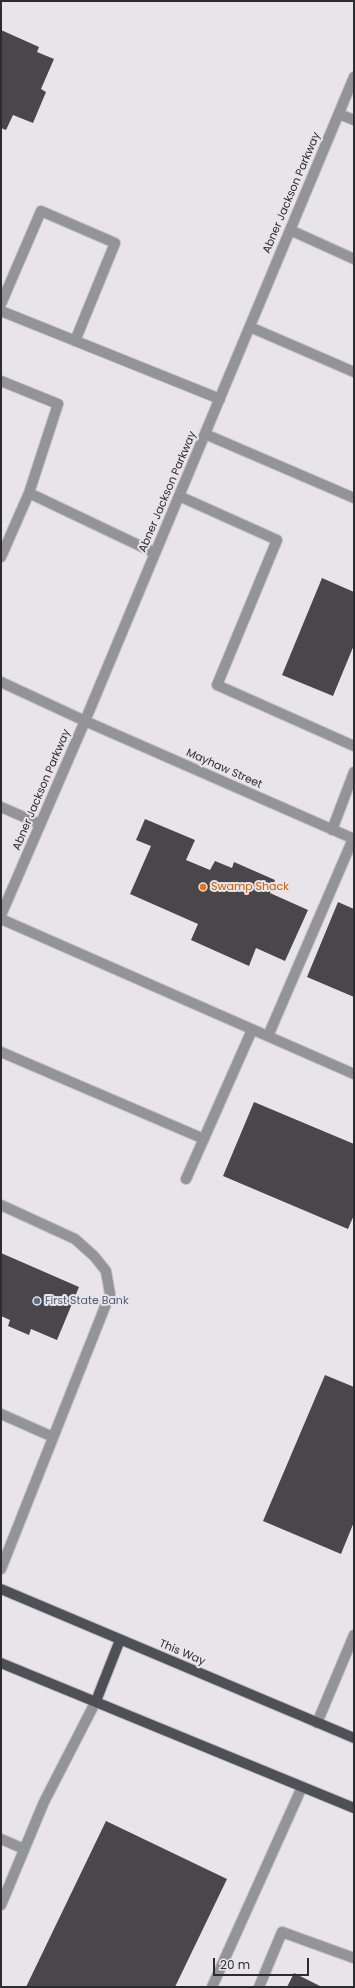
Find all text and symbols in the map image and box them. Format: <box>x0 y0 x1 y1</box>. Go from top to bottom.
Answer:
street label: Abner Jackson Parkway <box>260 130 324 256</box>
street label: Abner Jackson Parkway <box>136 429 200 555</box>
street label: Abner Jackson Parkway <box>10 727 74 853</box>
street label: Mayhaw Street <box>184 746 264 792</box>
place label: Swamp Shack <box>211 880 289 894</box>
marker: Swamp Shack <box>198 882 208 892</box>
place label: First State Bank <box>45 1294 129 1308</box>
marker: First State Bank <box>32 1296 42 1306</box>
street label: This Way <box>157 1637 207 1669</box>
scale bar <box>215 1950 311 1976</box>
text: 20 m <box>220 1956 250 1973</box>

